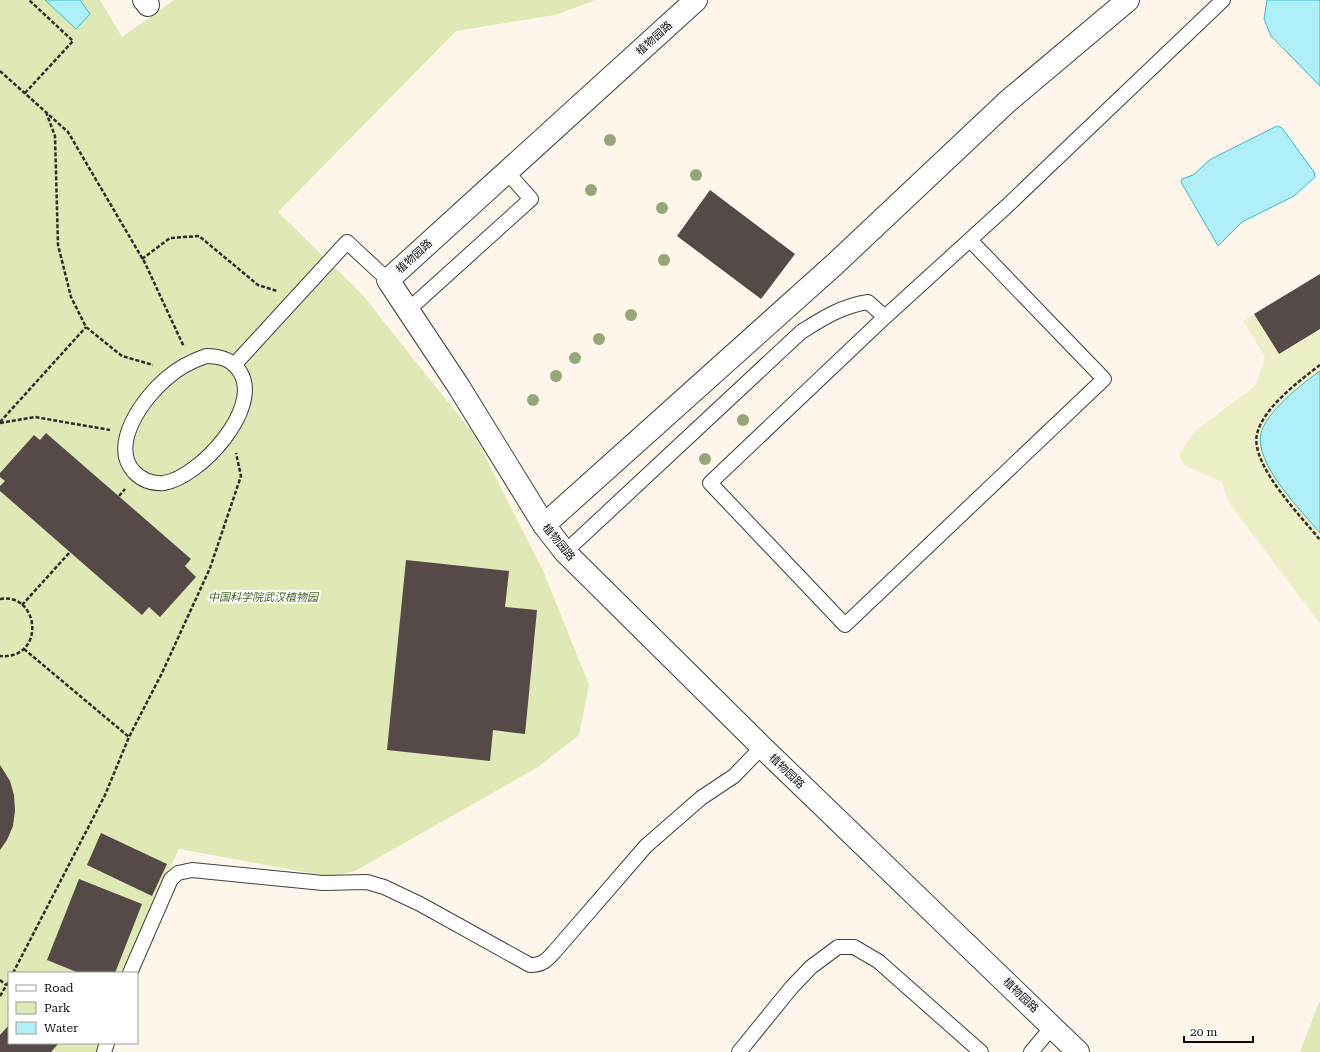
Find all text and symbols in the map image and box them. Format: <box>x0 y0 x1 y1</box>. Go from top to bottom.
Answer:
street label: 植物园路 <box>634 19 675 58</box>
street label: 植物园路 <box>394 237 435 276</box>
street label: 植物园路 <box>540 521 578 564</box>
park label: 中国科学院武汉植物园 <box>208 591 320 604</box>
street label: 植物园路 <box>766 751 807 791</box>
legend <box>8 972 138 1044</box>
street label: 植物园路 <box>1000 975 1041 1015</box>
text: Road <box>44 981 74 995</box>
text: Park <box>44 1001 71 1015</box>
scale bar <box>1184 1018 1253 1044</box>
text: Water <box>44 1021 78 1035</box>
text: 20 m <box>1190 1025 1217 1039</box>

